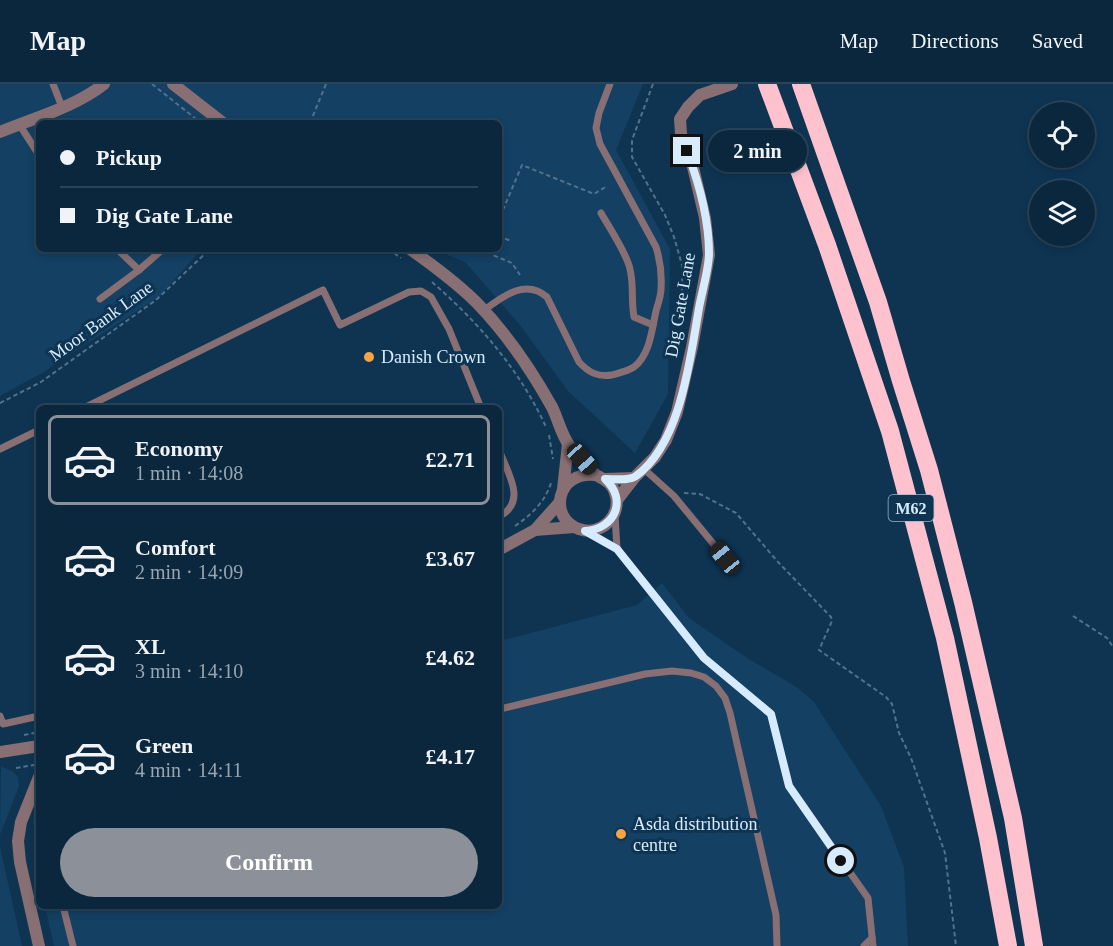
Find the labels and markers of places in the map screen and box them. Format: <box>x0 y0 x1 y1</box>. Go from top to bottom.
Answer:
place label: Danish Crown <box>381 347 486 367</box>
marker: Danish Crown <box>362 350 376 364</box>
place label: Asda distribution centre <box>633 814 758 855</box>
marker: Asda distribution centre <box>614 827 628 841</box>

